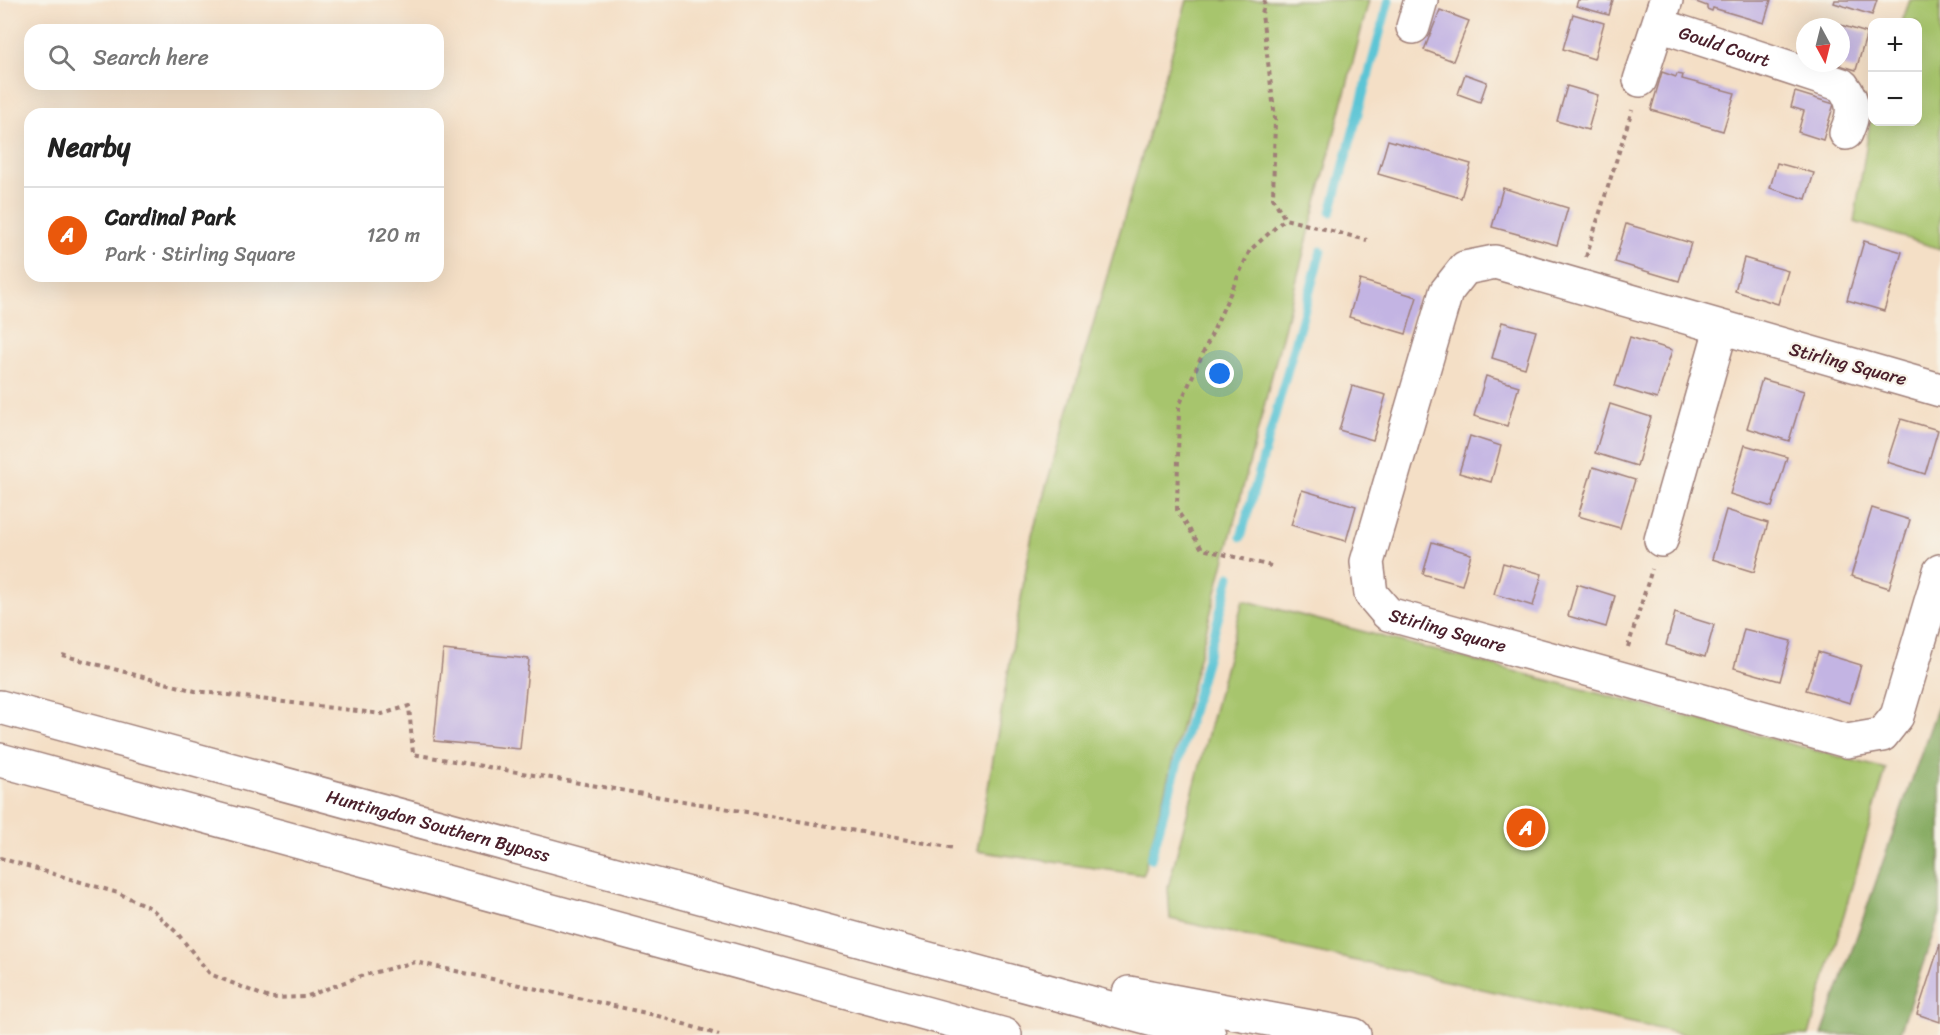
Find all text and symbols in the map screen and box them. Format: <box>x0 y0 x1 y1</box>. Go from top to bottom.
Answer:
street label: Gould Court <box>1675 17 1775 76</box>
north arrow <box>1796 18 1850 72</box>
map controls <box>1868 18 1922 126</box>
button: + <box>1868 18 1922 72</box>
search box <box>24 24 444 90</box>
text: Search here <box>93 38 209 77</box>
icon: search <box>45 41 78 74</box>
button: − <box>1868 72 1922 126</box>
text: Nearby <box>48 124 130 170</box>
text: Cardinal Park <box>105 198 237 237</box>
text: A <box>61 218 74 253</box>
text: 120 m <box>367 218 420 253</box>
text: Park · Stirling Square <box>105 237 296 272</box>
street label: Stirling Square <box>1786 333 1910 395</box>
your location <box>1205 359 1234 388</box>
street label: Stirling Square <box>1385 599 1510 662</box>
street label: Huntingdon Southern Bypass <box>323 780 554 872</box>
pin: A <box>1506 806 1546 850</box>

